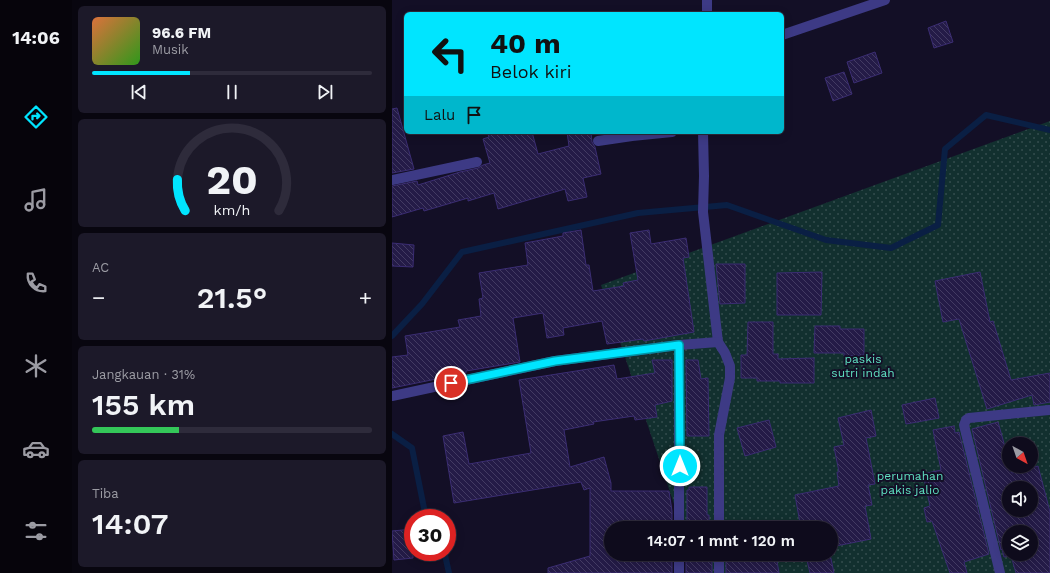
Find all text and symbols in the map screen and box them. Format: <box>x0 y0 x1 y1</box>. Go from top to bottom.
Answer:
text: 96.6 FM <box>152 24 211 42</box>
text: 14:06 <box>12 27 60 48</box>
text: 40 m <box>490 27 560 60</box>
icon: left <box>424 28 476 80</box>
text: Musik <box>152 42 189 57</box>
text: Belok kiri <box>490 61 572 82</box>
icon: previous <box>128 81 150 103</box>
icon: pause <box>221 81 243 103</box>
icon: next <box>314 81 336 103</box>
icon: directions <box>22 103 50 131</box>
icon: arrive <box>463 104 485 126</box>
text: Lalu <box>424 106 455 124</box>
text: 20 <box>206 155 258 204</box>
icon: music <box>22 186 50 214</box>
text: km/h <box>214 202 250 218</box>
text: AC <box>92 260 109 275</box>
icon: phone <box>22 269 50 297</box>
text: 21.5° <box>197 280 267 315</box>
text: − <box>92 285 105 310</box>
text: + <box>359 285 372 310</box>
icon: climate <box>22 352 50 380</box>
park label: paskis sutri indah <box>831 352 895 380</box>
pin <box>434 366 468 400</box>
text: Jangkauan · 31% <box>92 367 195 382</box>
icon: arrive <box>440 372 462 394</box>
text: 155 km <box>92 387 195 422</box>
icon: car <box>22 435 50 463</box>
north arrow <box>1002 437 1038 473</box>
map controls <box>1002 437 1038 561</box>
position arrow <box>659 445 701 487</box>
park label: perumahan pakis jalio <box>877 469 943 497</box>
button: sound <box>1002 481 1038 517</box>
text: Tiba <box>92 486 119 501</box>
text: 14:07 <box>92 506 169 541</box>
speed limit sign: 30 <box>404 509 456 561</box>
icon: filters <box>22 517 50 545</box>
button: layers <box>1002 525 1038 561</box>
text: 14:07 · 1 mnt · 120 m <box>647 532 795 550</box>

